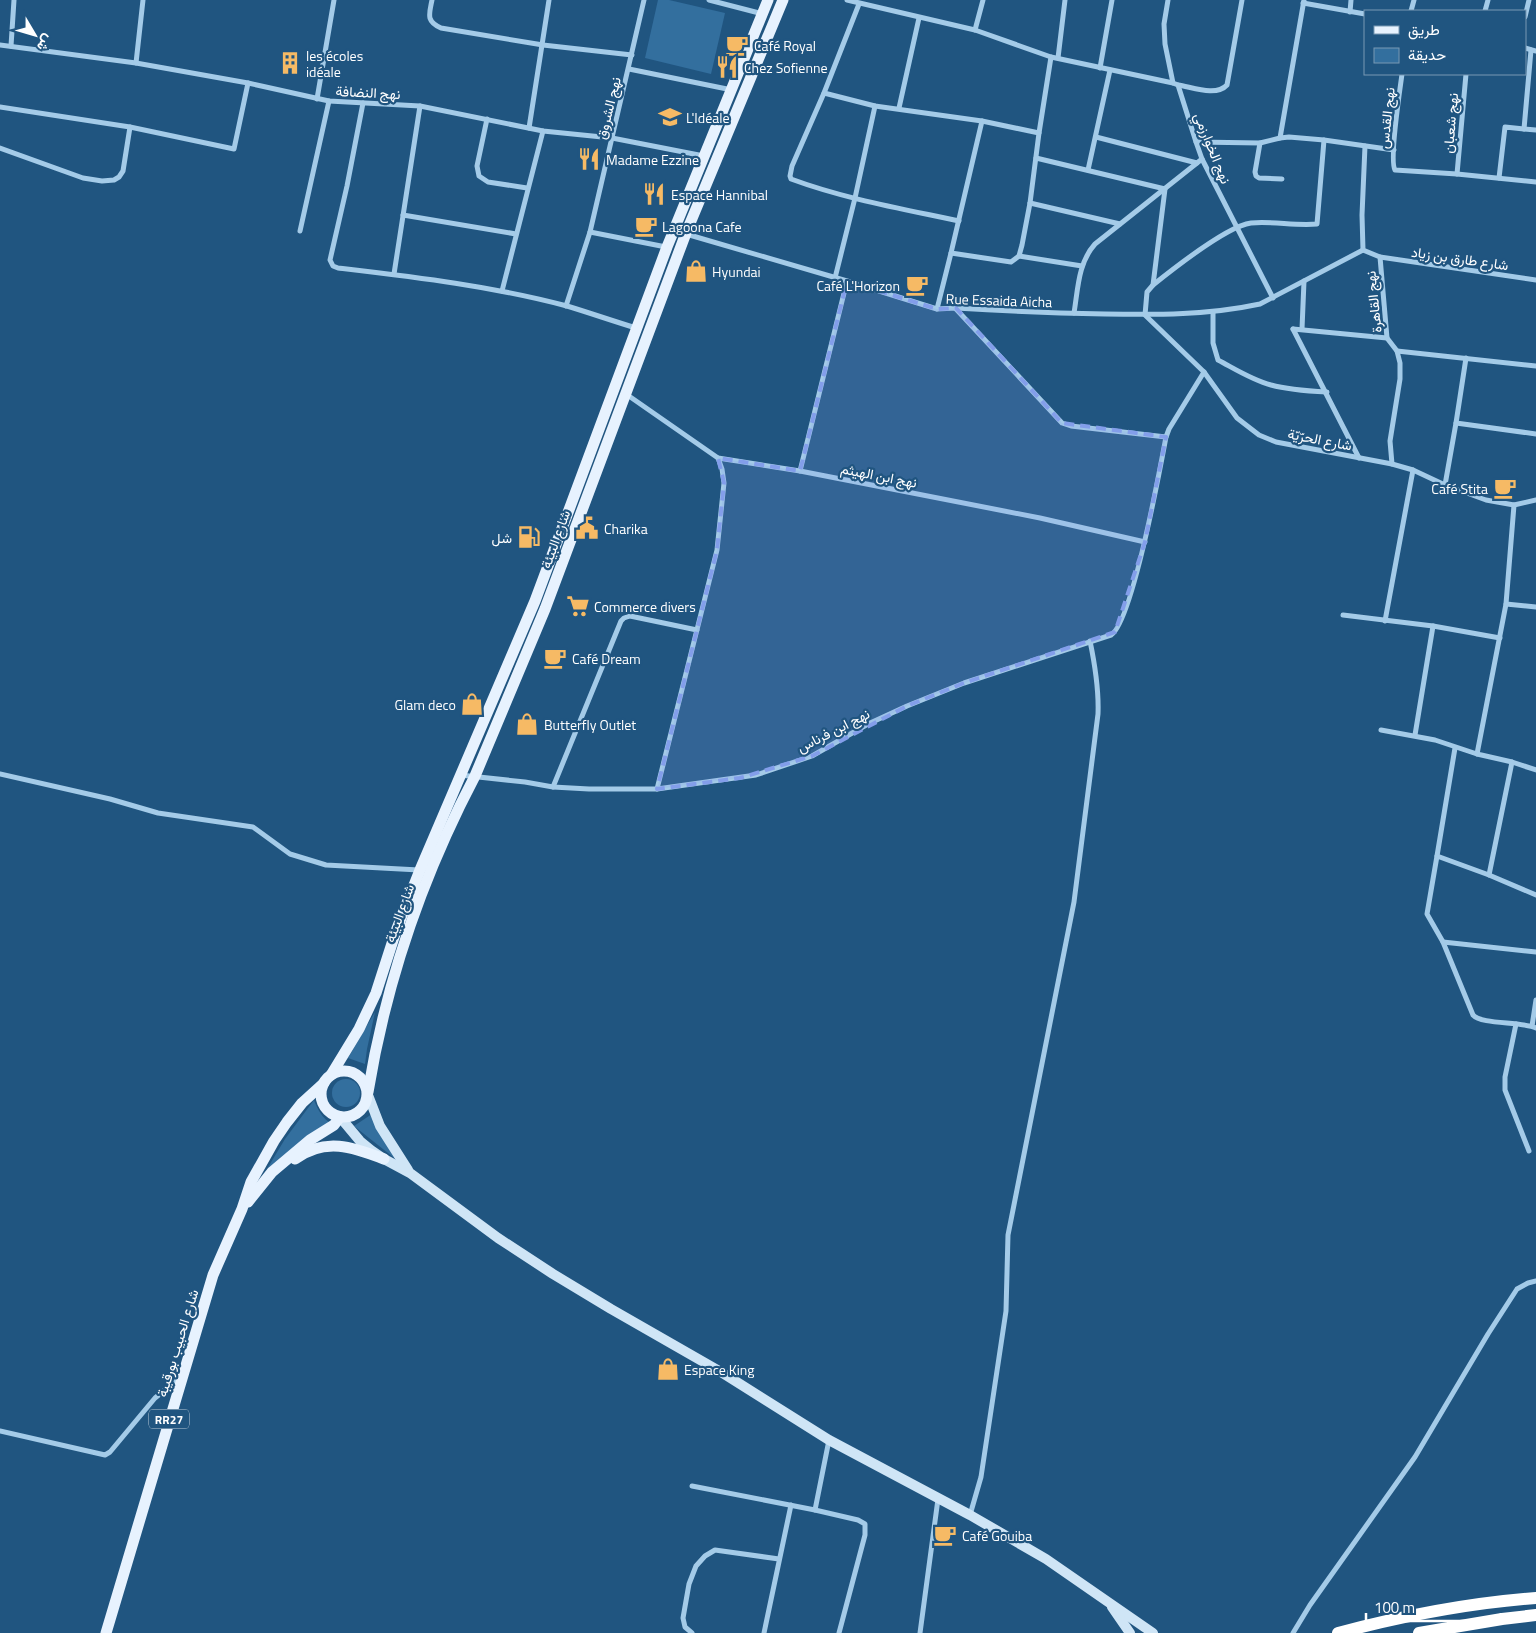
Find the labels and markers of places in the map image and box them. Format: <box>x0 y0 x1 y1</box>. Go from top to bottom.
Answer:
cafe icon: Café Royal <box>724 32 750 58</box>
place label: Café Royal <box>754 35 816 56</box>
place label: les écoles idéale <box>306 45 363 82</box>
building icon: les écoles idéale <box>277 50 303 76</box>
restaurant icon: Chez Sofienne <box>714 54 740 80</box>
place label: Chez Sofienne <box>744 57 828 78</box>
school or university icon: L'Idéale <box>657 104 683 130</box>
place label: L'Idéale <box>686 107 730 128</box>
restaurant icon: Madame Ezzine <box>576 146 602 172</box>
place label: Madame Ezzine <box>606 149 699 170</box>
restaurant icon: Espace Hannibal <box>641 181 667 207</box>
place label: Espace Hannibal <box>671 184 768 205</box>
cafe icon: Lagoona Cafe <box>633 213 659 239</box>
place label: Lagoona Cafe <box>662 216 742 237</box>
shop icon: Hyundai <box>683 258 709 284</box>
place label: Hyundai <box>712 261 761 282</box>
cafe icon: Café L'Horizon <box>904 272 930 298</box>
place label: Café L'Horizon <box>816 275 900 296</box>
cafe icon: Café Stita <box>1492 475 1518 501</box>
place label: Café Stita <box>1431 478 1488 499</box>
public building icon: Charika <box>574 515 600 541</box>
place label: Charika <box>604 518 648 539</box>
fuel station icon: شل <box>516 524 542 550</box>
place label: شل <box>492 527 512 548</box>
supermarket icon: Commerce divers <box>565 593 591 619</box>
place label: Commerce divers <box>594 596 696 617</box>
cafe icon: Café Dream <box>542 645 568 671</box>
place label: Café Dream <box>572 648 641 669</box>
shop icon: Glam deco <box>459 691 485 717</box>
place label: Glam deco <box>394 694 456 715</box>
shop icon: Butterfly Outlet <box>514 711 540 737</box>
place label: Butterfly Outlet <box>544 714 636 735</box>
shop icon: Espace King <box>655 1356 681 1382</box>
place label: Espace King <box>684 1359 755 1380</box>
cafe icon: Café Gouiba <box>932 1522 958 1548</box>
place label: Café Gouiba <box>962 1525 1032 1546</box>

